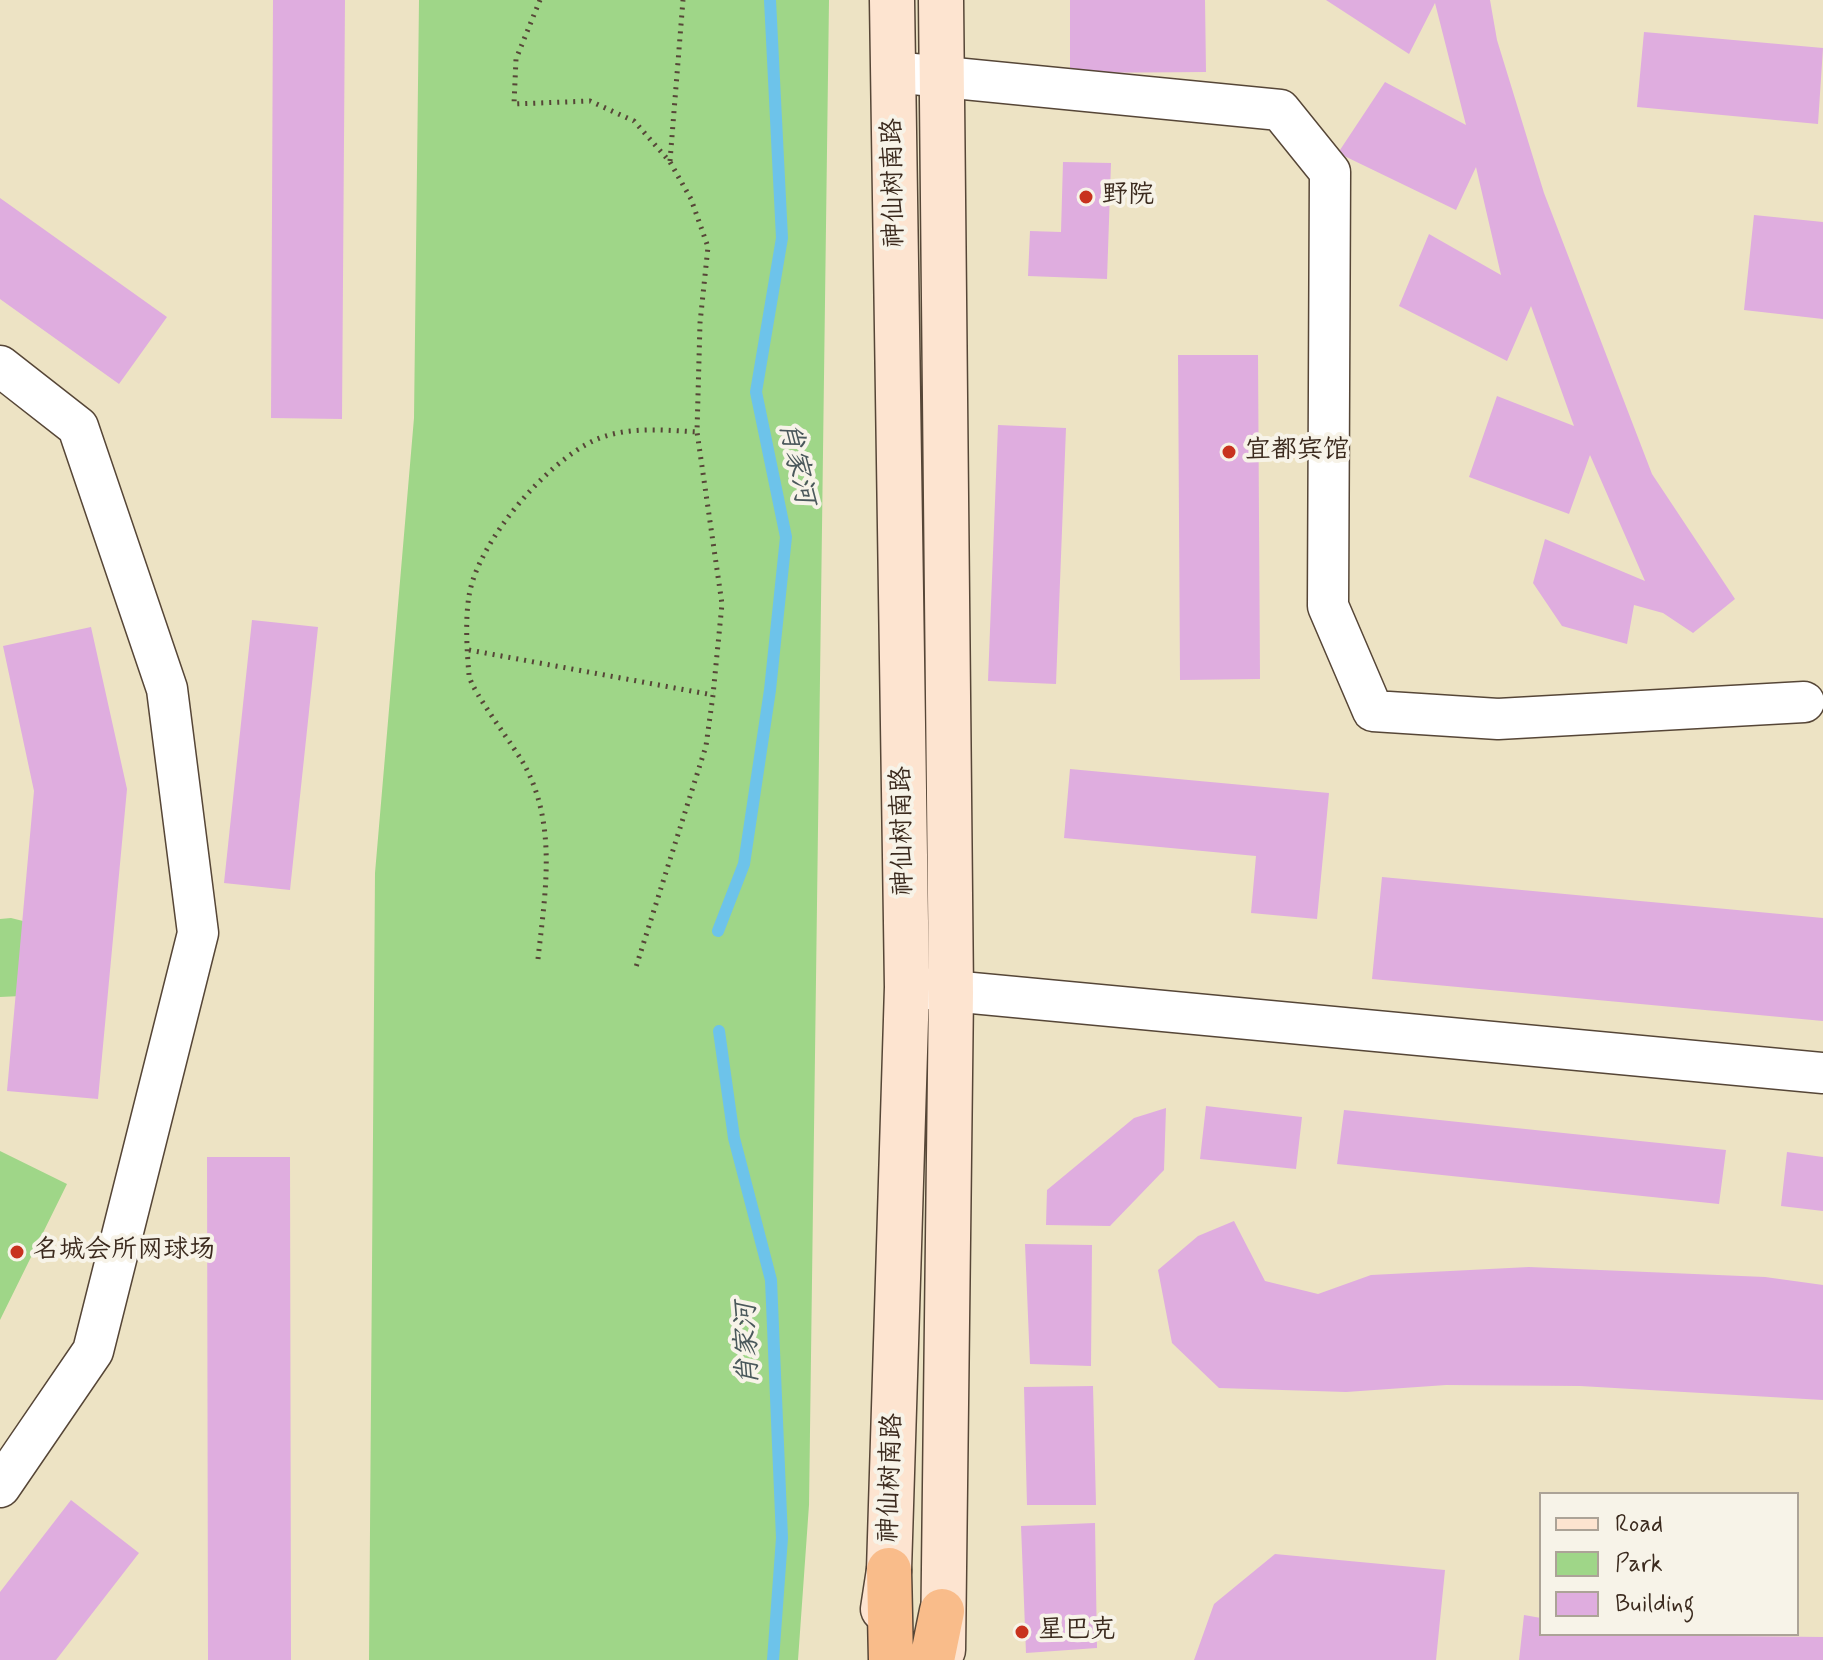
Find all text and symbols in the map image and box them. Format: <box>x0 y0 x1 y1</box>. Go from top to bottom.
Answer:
street label: 神仙树南路 <box>878 118 912 248</box>
place label: 野院 <box>1102 181 1154 213</box>
marker: 野院 <box>1077 188 1095 206</box>
water label: 肖家河 <box>770 418 820 508</box>
place label: 宜都宾馆 <box>1245 436 1349 468</box>
marker: 宜都宾馆 <box>1220 443 1238 461</box>
street label: 神仙树南路 <box>887 766 921 896</box>
place label: 名城会所网球场 <box>33 1236 215 1268</box>
marker: 名城会所网球场 <box>8 1243 26 1261</box>
water label: 肖家河 <box>731 1301 767 1387</box>
street label: 神仙树南路 <box>874 1412 910 1544</box>
legend <box>1539 1492 1799 1636</box>
text: Road <box>1615 1509 1663 1540</box>
text: Park <box>1615 1549 1663 1580</box>
text: Building <box>1615 1589 1695 1620</box>
place label: 星巴克 <box>1038 1616 1116 1648</box>
marker: 星巴克 <box>1013 1623 1031 1641</box>

